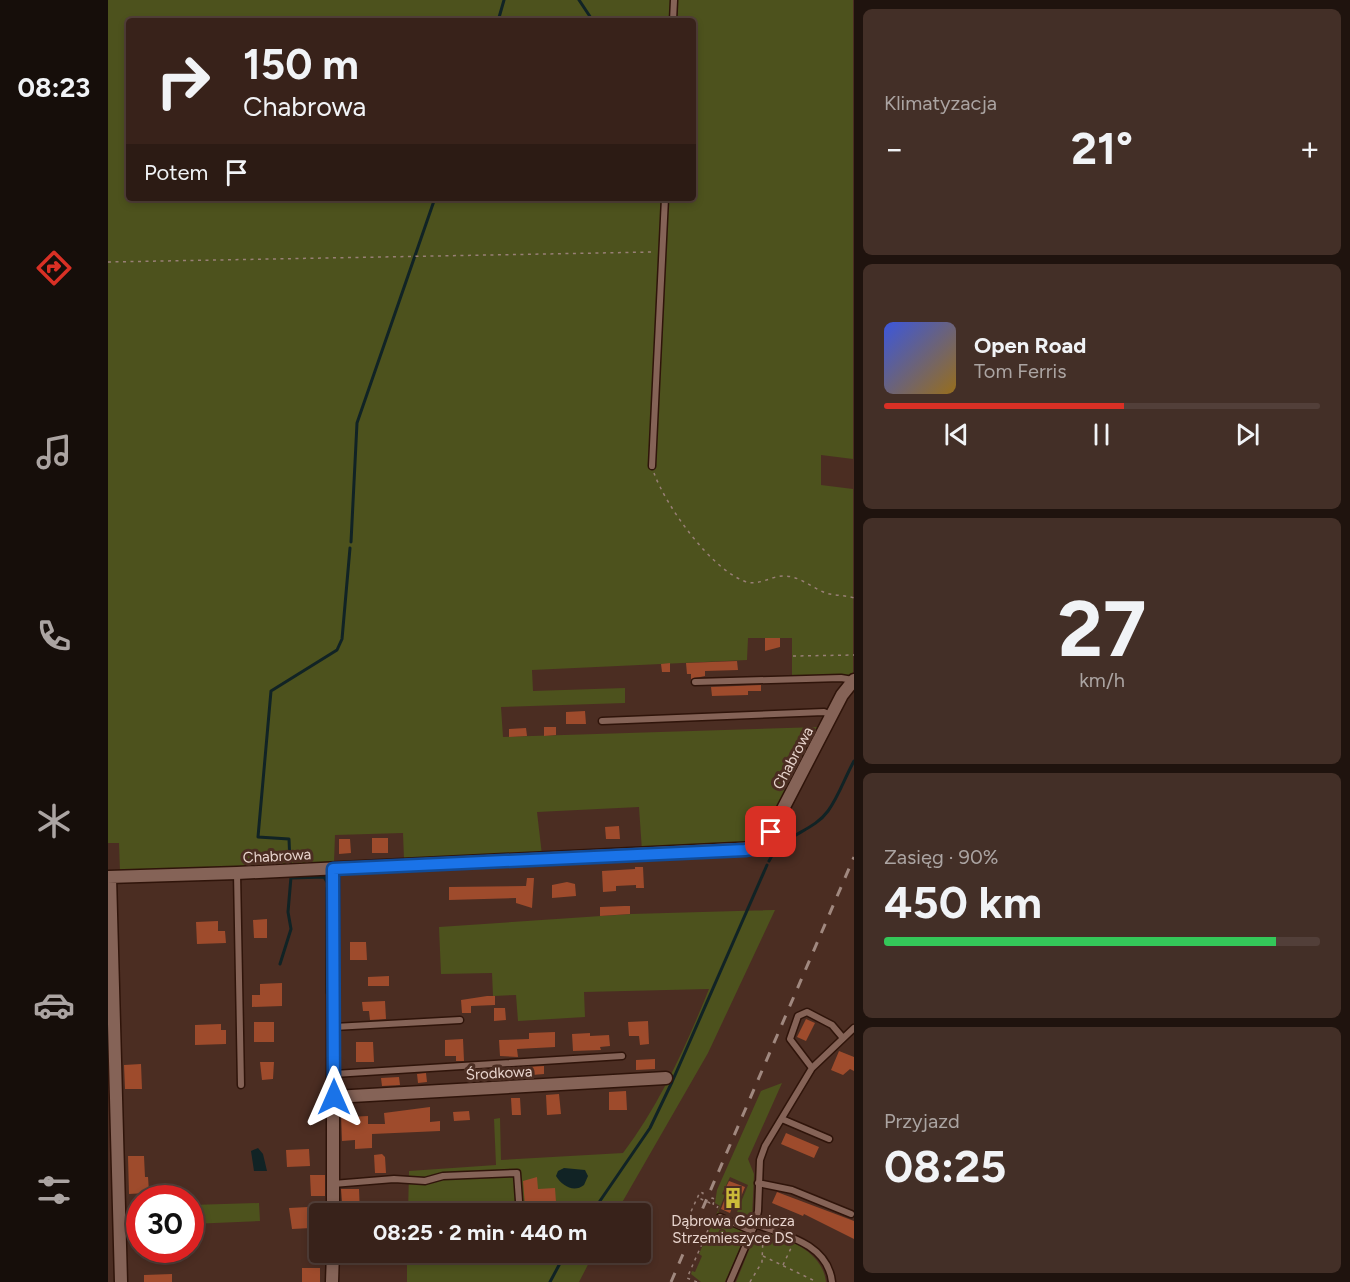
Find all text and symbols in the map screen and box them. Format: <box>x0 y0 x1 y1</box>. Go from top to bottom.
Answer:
text: 150 m <box>243 39 359 90</box>
icon: right <box>144 42 222 120</box>
text: 08:23 <box>18 71 90 104</box>
text: Chabrowa <box>243 90 366 123</box>
text: Klimatyzacja <box>884 91 997 115</box>
text: 21° <box>1071 121 1133 175</box>
text: − <box>884 129 905 168</box>
text: + <box>1299 129 1320 168</box>
icon: arrive <box>220 156 253 189</box>
text: Potem <box>144 159 208 186</box>
icon: directions <box>33 247 75 289</box>
text: Open Road <box>974 332 1086 359</box>
text: Tom Ferris <box>974 359 1067 383</box>
icon: previous <box>940 418 973 451</box>
icon: pause <box>1085 418 1118 451</box>
icon: next <box>1231 418 1264 451</box>
icon: music <box>33 431 75 473</box>
text: 27 <box>1058 582 1146 676</box>
icon: phone <box>33 615 75 657</box>
text: km/h <box>1079 668 1125 692</box>
street label: Chabrowa <box>769 724 817 792</box>
icon: climate <box>33 800 75 842</box>
pin <box>745 806 796 857</box>
icon: arrive <box>754 815 787 848</box>
street label: Chabrowa <box>242 845 312 867</box>
text: Zasięg · 90% <box>884 845 998 869</box>
text: 450 km <box>884 875 1042 929</box>
icon: car <box>33 984 75 1026</box>
street label: Środkowa <box>465 1062 533 1084</box>
position arrow <box>302 1065 366 1129</box>
text: Przyjazd <box>884 1109 960 1133</box>
text: 08:25 <box>884 1139 1006 1193</box>
icon: filters <box>33 1169 75 1211</box>
speed limit sign: 30 <box>126 1185 204 1263</box>
building icon: Dąbrowa Górnicza Strzemieszyce DS <box>721 1186 745 1210</box>
place label: Dąbrowa Górnicza Strzemieszyce DS <box>671 1212 795 1247</box>
text: 08:25 · 2 min · 440 m <box>373 1219 587 1246</box>

